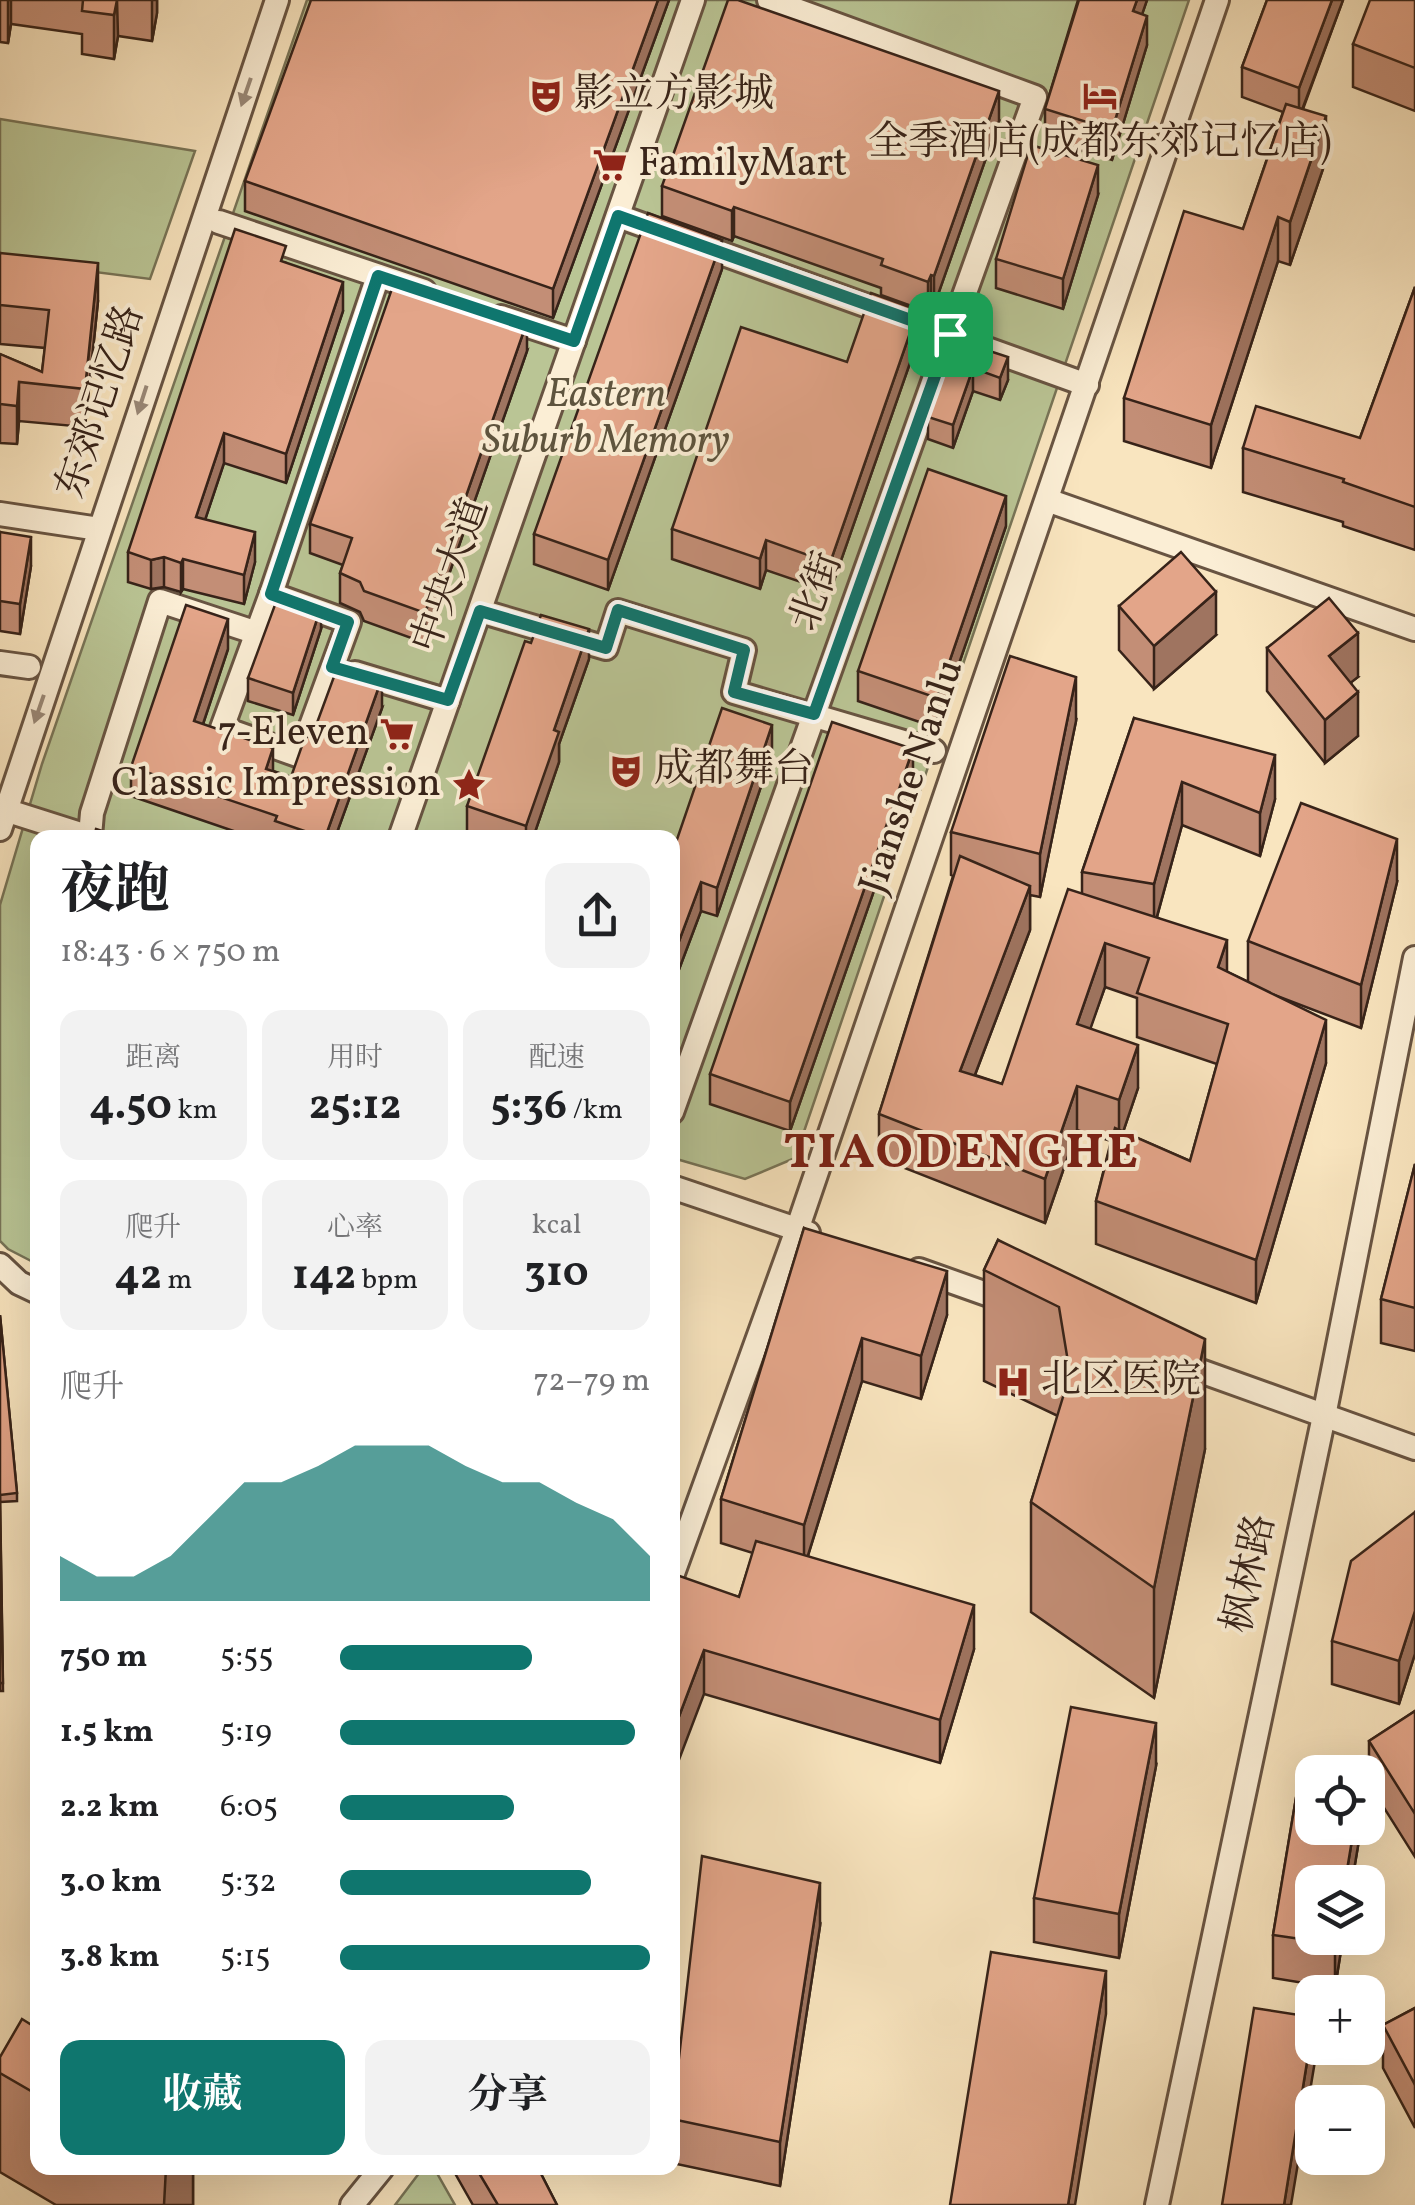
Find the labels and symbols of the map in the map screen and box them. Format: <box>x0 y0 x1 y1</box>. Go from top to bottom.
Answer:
place label: 影立方影城 <box>574 68 774 124</box>
theatre icon: 影立方影城 <box>527 77 565 115</box>
hotel icon: 全季酒店(成都东郊记忆店) <box>1081 77 1119 115</box>
one-way arrow <box>237 78 252 108</box>
place label: 全季酒店(成都东郊记忆店) <box>868 116 1332 172</box>
place label: FamilyMart <box>638 137 847 193</box>
supermarket icon: FamilyMart <box>591 146 629 184</box>
pin <box>908 292 993 377</box>
street label: 东郊记忆路 <box>44 298 160 506</box>
park label: Eastern Suburb Memory <box>482 368 730 470</box>
one-way arrow <box>134 386 149 416</box>
street label: 中央大道 <box>399 491 505 661</box>
street label: 北街 <box>778 545 858 639</box>
street label: Jianshe Nanlu <box>847 652 979 902</box>
one-way arrow <box>31 694 46 724</box>
place label: 7-Eleven <box>218 706 369 762</box>
supermarket icon: 7-Eleven <box>378 715 416 753</box>
place label: 成都舞台 <box>654 743 814 799</box>
theatre icon: 成都舞台 <box>607 752 645 790</box>
place label: Classic Impression <box>111 757 441 813</box>
place icon: Classic Impression <box>450 766 488 804</box>
district label: TIAODENGHE <box>783 1119 1141 1189</box>
place label: 北区医院 <box>1041 1354 1201 1410</box>
hospital icon: 北区医院 <box>994 1363 1032 1401</box>
street label: 枫林路 <box>1211 1509 1291 1639</box>

